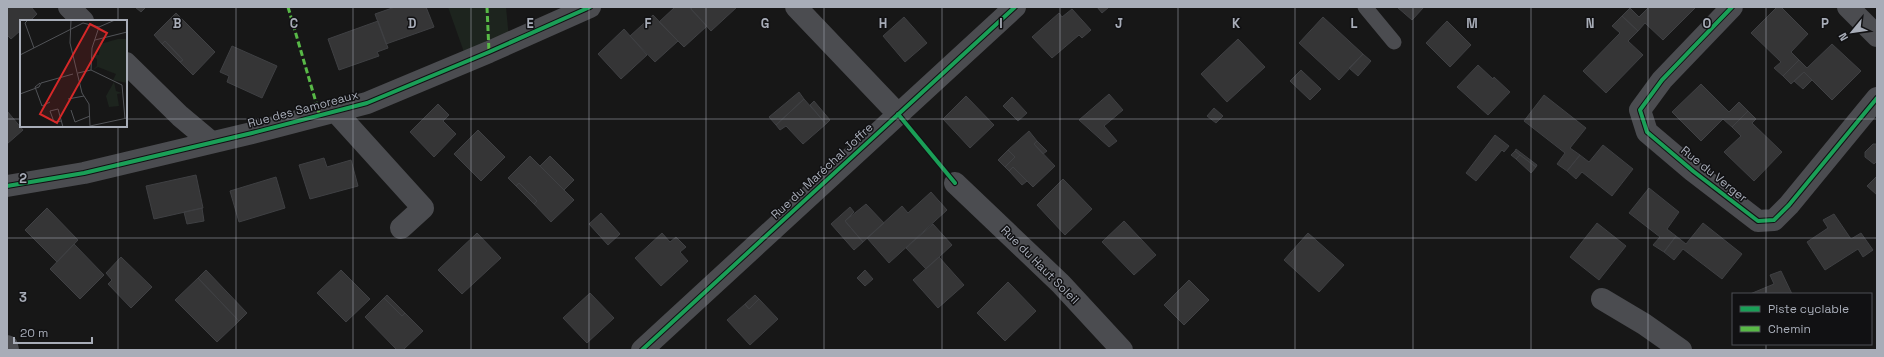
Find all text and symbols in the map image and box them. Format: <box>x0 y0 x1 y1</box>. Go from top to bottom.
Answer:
north arrow <box>1832 12 1872 52</box>
text: B <box>173 15 182 32</box>
text: C <box>290 15 298 32</box>
text: D <box>408 15 417 32</box>
text: E <box>526 15 534 32</box>
text: F <box>645 15 652 32</box>
text: G <box>761 15 769 32</box>
text: H <box>879 15 887 32</box>
text: I <box>999 15 1003 32</box>
text: J <box>1115 15 1123 32</box>
text: K <box>1232 15 1241 32</box>
text: L <box>1350 15 1358 32</box>
text: M <box>1466 15 1478 32</box>
text: N <box>1586 15 1594 32</box>
text: O <box>1703 15 1712 32</box>
text: P <box>1821 15 1829 32</box>
inset map <box>20 20 127 127</box>
text: N <box>1835 30 1851 43</box>
street label: Rue des Samoreaux <box>246 87 360 131</box>
street label: Rue du Maréchal Joffre <box>768 119 876 223</box>
street label: Rue du Verger <box>1678 142 1751 206</box>
text: 2 <box>19 170 27 187</box>
street label: Rue du Haut Soleil <box>997 222 1083 308</box>
text: 3 <box>19 289 27 306</box>
legend <box>1732 293 1872 345</box>
text: Piste cyclable <box>1768 301 1849 317</box>
scale bar <box>14 319 92 345</box>
text: Chemin <box>1768 321 1811 337</box>
text: 20 m <box>20 325 48 341</box>

